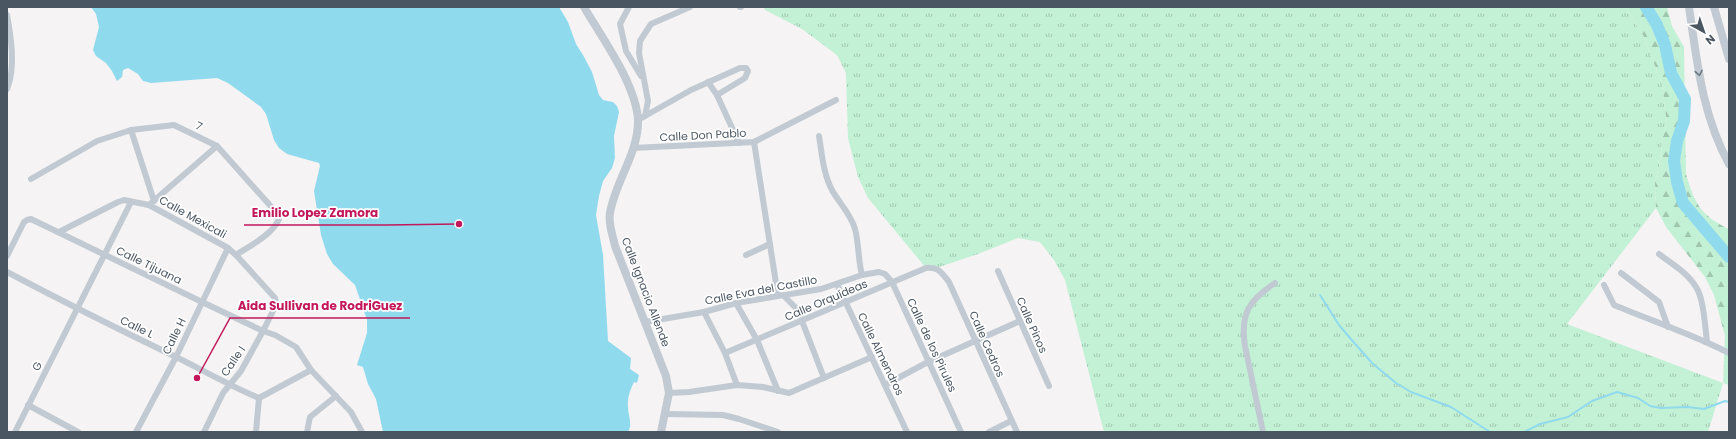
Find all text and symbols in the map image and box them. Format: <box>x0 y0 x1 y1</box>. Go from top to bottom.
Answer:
north arrow <box>1684 12 1724 52</box>
text: N <box>1702 31 1719 48</box>
one-way arrow <box>1694 70 1703 76</box>
street label: 7 <box>193 117 205 135</box>
street label: Calle Don Pablo <box>659 125 747 145</box>
street label: Calle Mexicali <box>156 192 230 242</box>
callout: Emilio Lopez Zamora <box>244 201 386 225</box>
text: Emilio Lopez Zamora <box>252 204 378 221</box>
street label: Calle Ignacio Allende <box>618 235 674 349</box>
street label: Calle Tijuana <box>113 242 185 288</box>
street label: Calle Eva del Castillo <box>704 271 818 309</box>
street label: Calle Orquídeas <box>782 275 870 325</box>
callout: Aida Sullivan de RodriGuez <box>230 294 410 318</box>
street label: Calle Pinos <box>1012 294 1052 356</box>
street label: Calle de los Pirules <box>903 295 961 395</box>
text: Aida Sullivan de RodriGuez <box>238 297 402 314</box>
street label: Calle Cedros <box>965 308 1009 380</box>
street label: Calle Almendros <box>854 310 908 399</box>
street label: Calle L <box>117 312 157 342</box>
street label: Calle H <box>158 315 190 357</box>
street label: Calle I <box>217 343 249 379</box>
street label: G <box>28 358 46 373</box>

